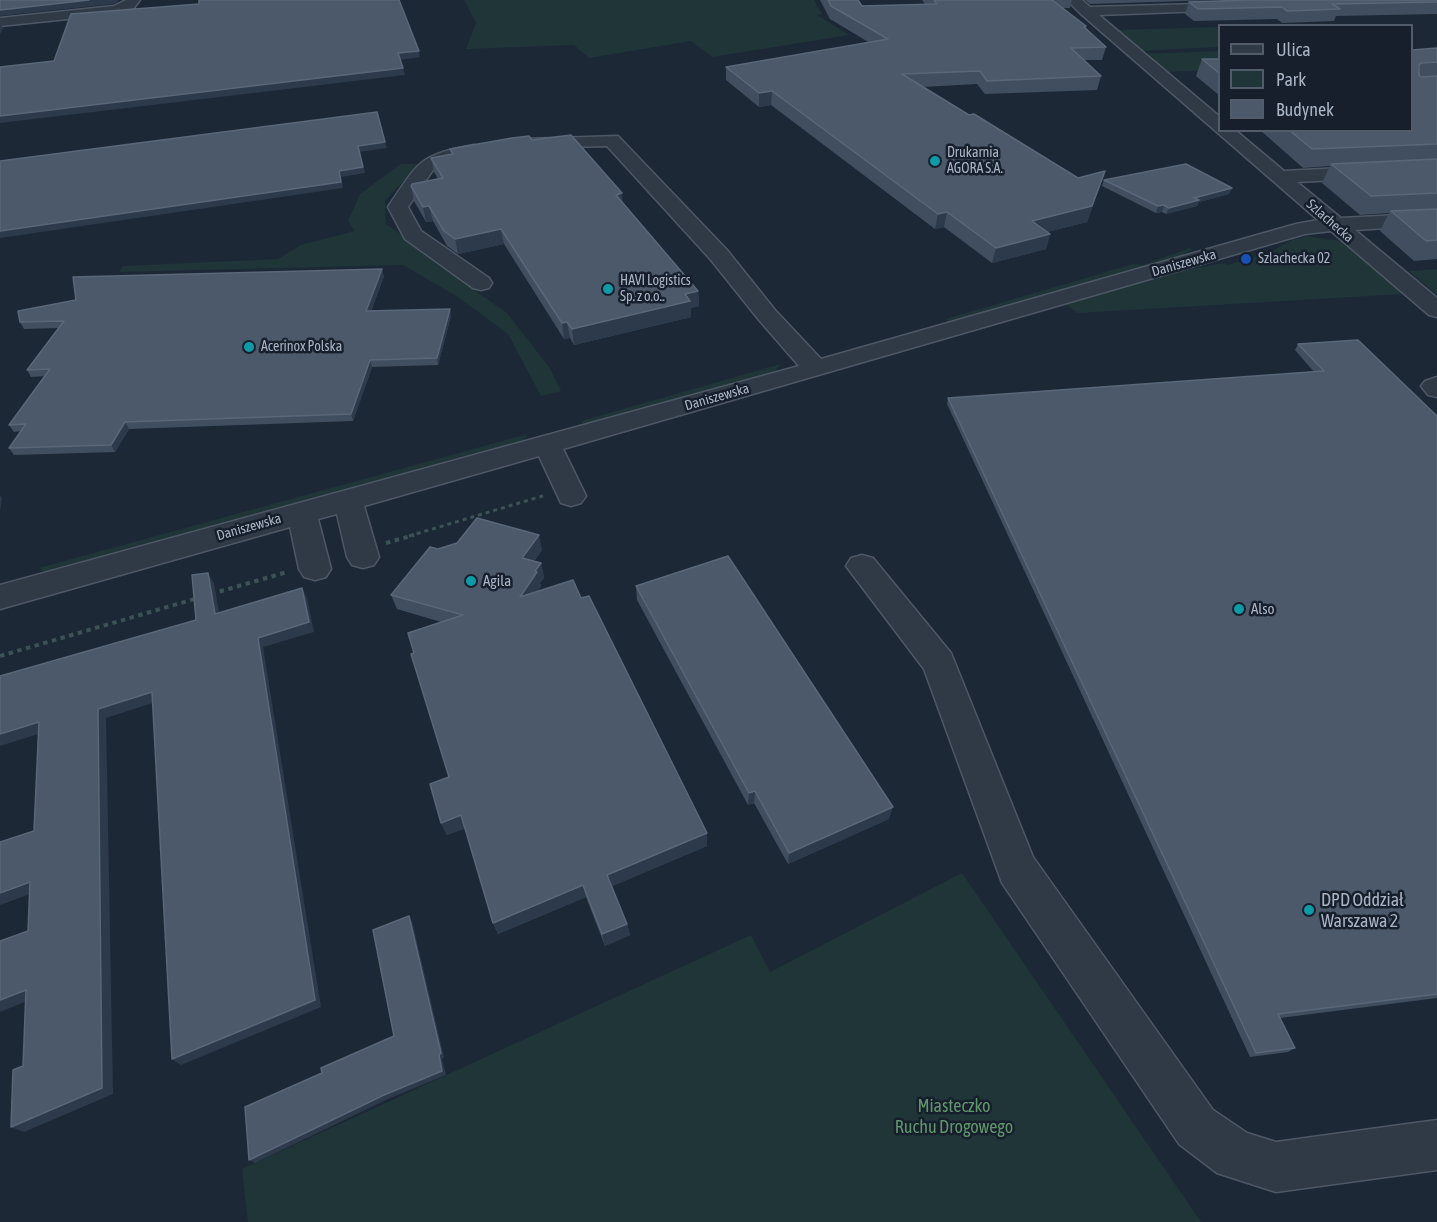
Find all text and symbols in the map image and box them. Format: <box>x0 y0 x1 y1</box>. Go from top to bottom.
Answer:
legend <box>1218 24 1413 132</box>
text: Ulica <box>1276 39 1311 60</box>
text: Park <box>1276 69 1306 90</box>
text: Budynek <box>1276 99 1334 120</box>
place label: Drukarnia AGORA S.A. <box>947 145 1003 178</box>
marker: Drukarnia AGORA S.A. <box>928 154 942 168</box>
street label: Szlachecka <box>1303 196 1357 246</box>
street label: Daniszewska <box>1150 246 1218 280</box>
place label: Szlachecka 02 <box>1258 251 1330 267</box>
marker: Szlachecka 02 <box>1239 252 1253 266</box>
place label: HAVI Logistics Sp. z o.o.. <box>620 273 691 306</box>
marker: HAVI Logistics Sp. z o.o.. <box>601 282 615 296</box>
place label: Acerinox Polska <box>261 339 342 355</box>
marker: Acerinox Polska <box>242 340 256 354</box>
street label: Daniszewska <box>683 380 751 414</box>
street label: Daniszewska <box>215 510 283 544</box>
place label: Agila <box>483 572 511 590</box>
marker: Agila <box>464 574 478 588</box>
place label: Also <box>1251 600 1275 618</box>
marker: Also <box>1232 602 1246 616</box>
place label: DPD Oddział Warszawa 2 <box>1321 889 1404 932</box>
marker: DPD Oddział Warszawa 2 <box>1302 903 1316 917</box>
park label: Miasteczko Ruchu Drogowego <box>895 1095 1013 1138</box>

